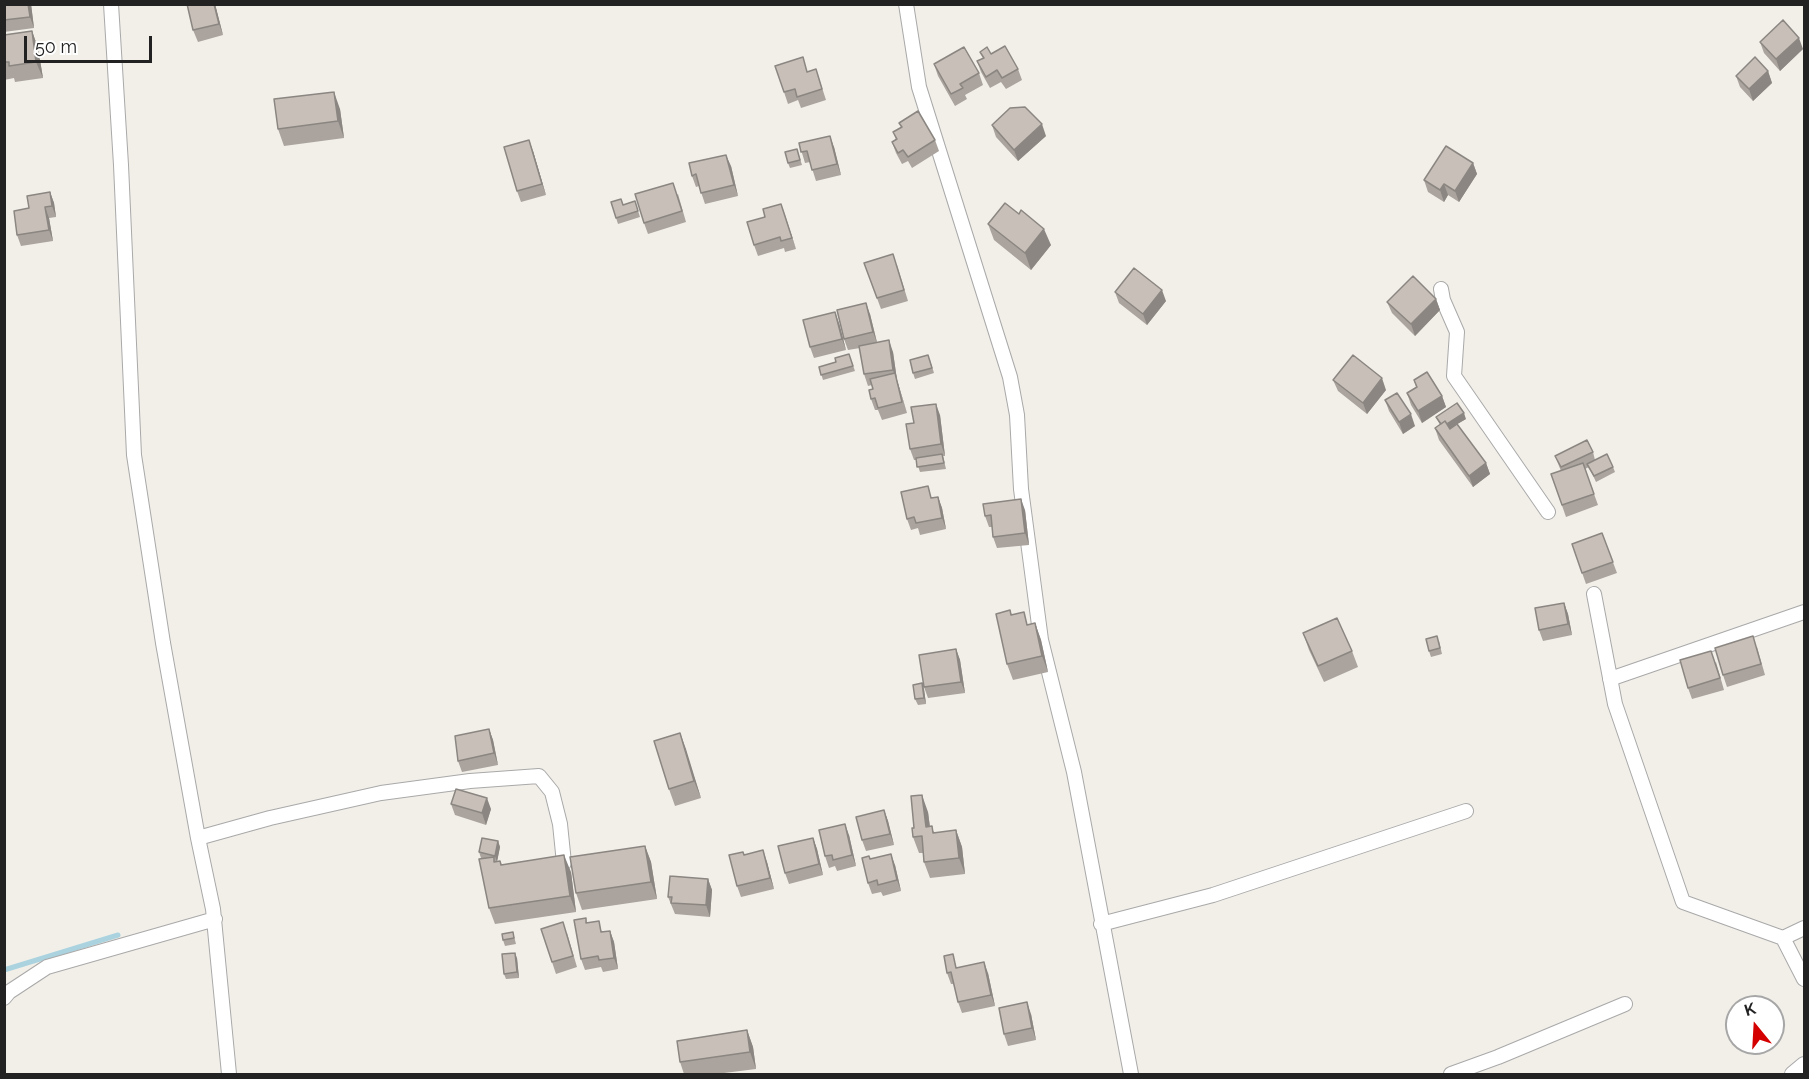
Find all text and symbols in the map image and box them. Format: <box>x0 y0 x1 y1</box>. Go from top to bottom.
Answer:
scale bar <box>27 24 154 62</box>
text: 50 m <box>35 36 77 57</box>
north arrow <box>1725 995 1785 1055</box>
text: K <box>1742 999 1758 1020</box>

